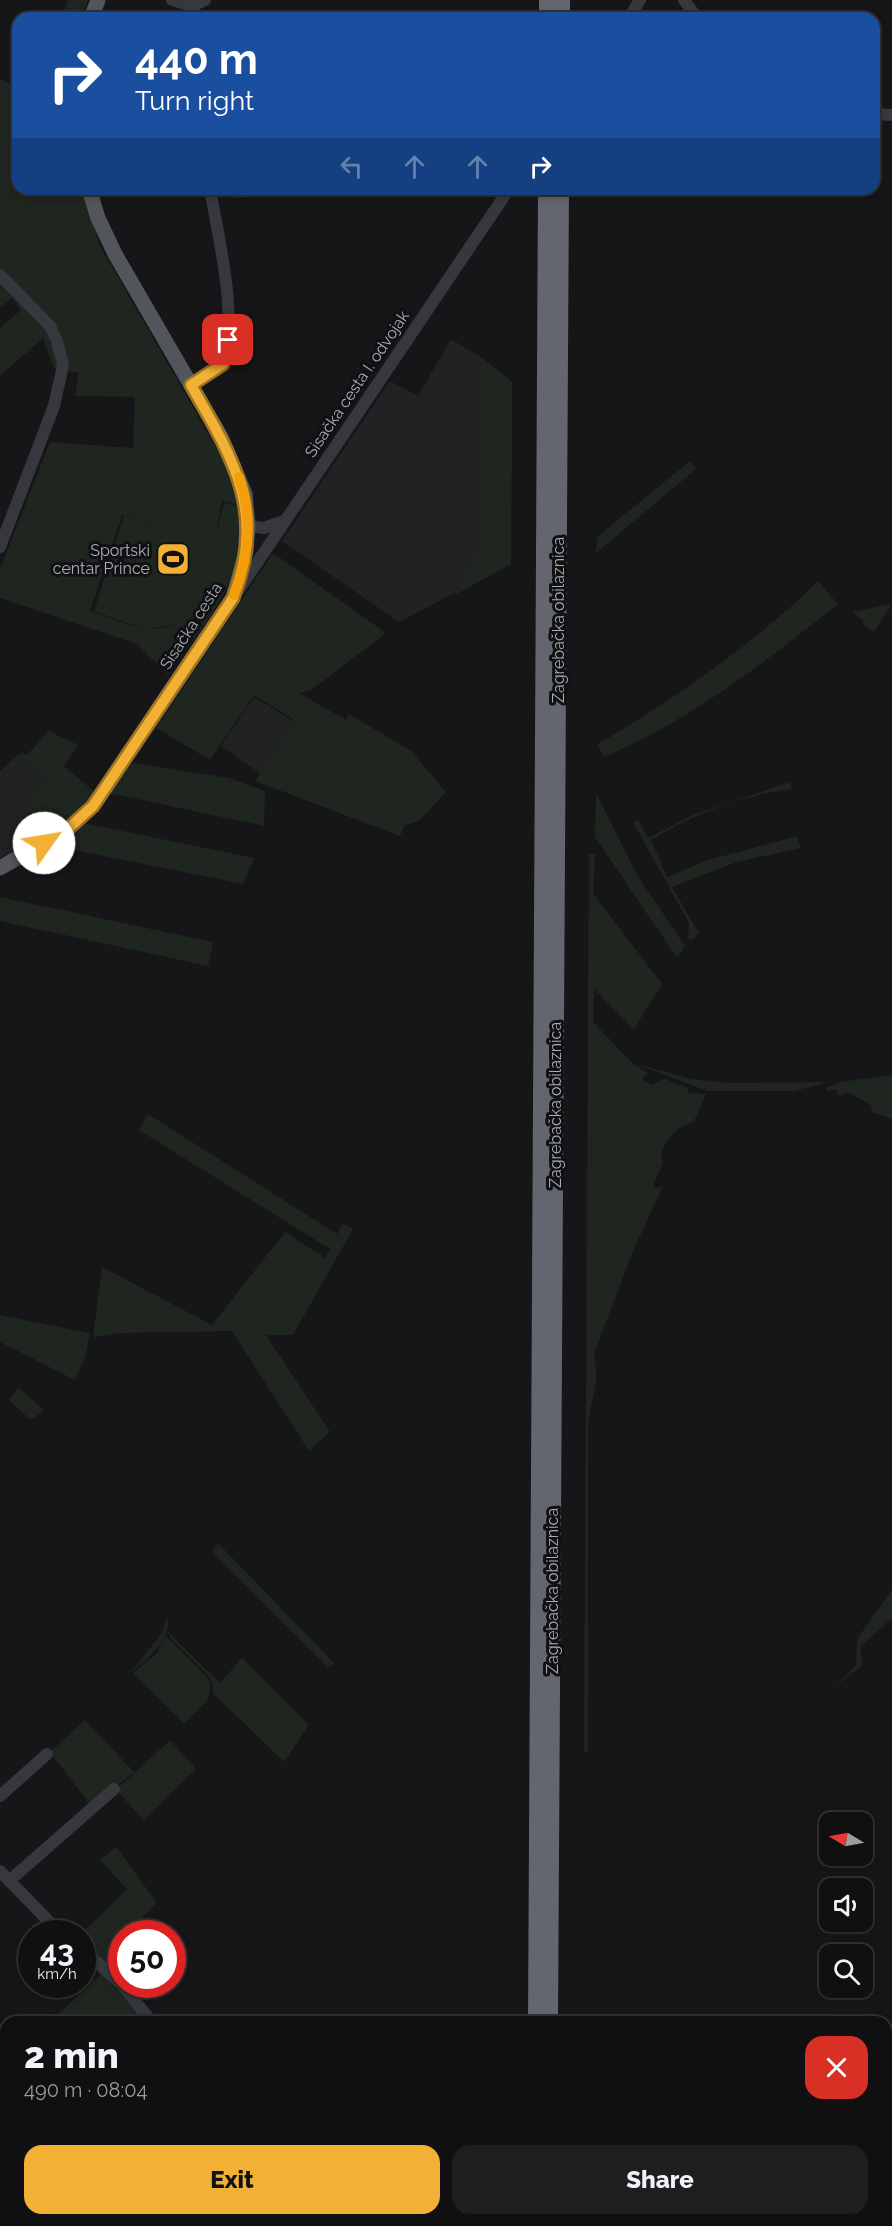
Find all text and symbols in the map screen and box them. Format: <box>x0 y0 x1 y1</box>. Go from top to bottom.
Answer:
text: 440 m <box>135 35 258 84</box>
icon: right <box>36 36 114 114</box>
text: Turn right <box>135 85 254 116</box>
icon: left <box>335 150 368 183</box>
icon: ahead <box>398 150 431 183</box>
icon: ahead <box>461 150 494 183</box>
icon: right <box>524 150 557 183</box>
street label: Sisačka cesta I. odvojak <box>301 307 413 461</box>
pin <box>202 314 253 365</box>
icon: arrive <box>211 323 244 356</box>
street label: Zagrebačka obilaznica <box>549 537 568 703</box>
place label: Sportski centar Prince <box>53 541 150 578</box>
sports icon: Sportski centar Prince <box>155 541 191 577</box>
street label: Sisačka cesta <box>156 579 226 673</box>
position arrow <box>12 811 76 875</box>
street label: Zagrebačka obilaznica <box>546 1022 565 1188</box>
street label: Zagrebačka obilaznica <box>543 1508 562 1674</box>
north arrow <box>819 1812 873 1866</box>
map controls <box>819 1812 873 1998</box>
button: sound <box>819 1878 873 1932</box>
speed limit sign: 50 <box>108 1920 186 1998</box>
text: 43 <box>40 1934 74 1969</box>
button: search <box>819 1944 873 1998</box>
text: km/h <box>37 1965 77 1983</box>
text: 2 min <box>24 2034 119 2076</box>
button: close <box>805 2036 868 2099</box>
text: 490 m · 08:04 <box>24 2078 147 2102</box>
button: Exit <box>24 2145 440 2214</box>
button: Share <box>452 2145 868 2214</box>

